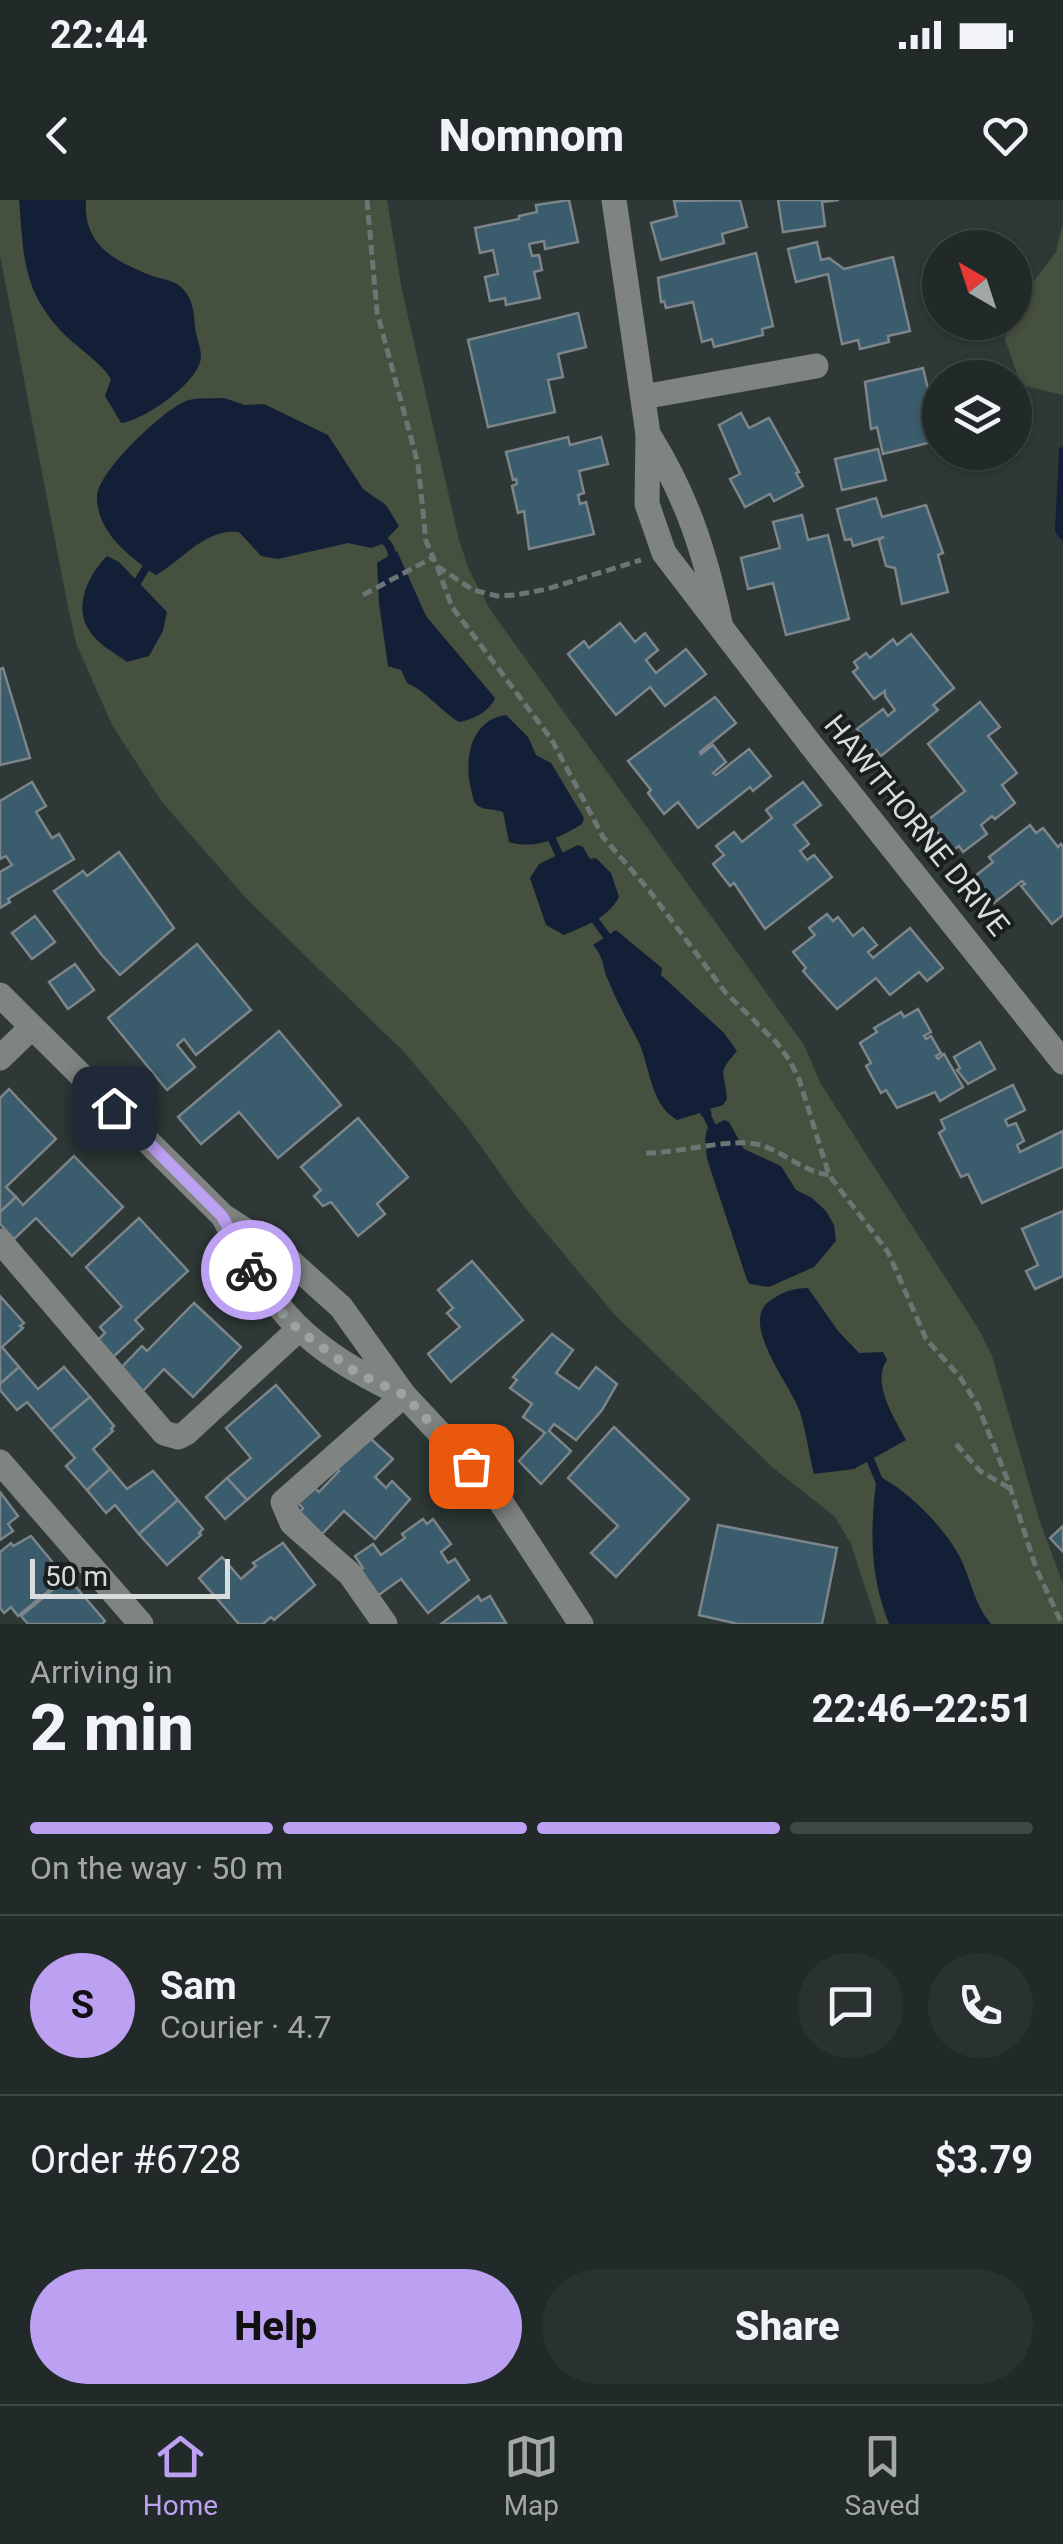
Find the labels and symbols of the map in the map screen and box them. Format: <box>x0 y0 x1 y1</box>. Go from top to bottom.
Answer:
north arrow <box>922 230 1032 340</box>
street label: HAWTHORNE DRIVE <box>817 708 1017 942</box>
pin <box>72 1066 157 1151</box>
courier <box>201 1220 301 1320</box>
pin <box>429 1424 514 1509</box>
scale bar <box>30 1554 230 1598</box>

